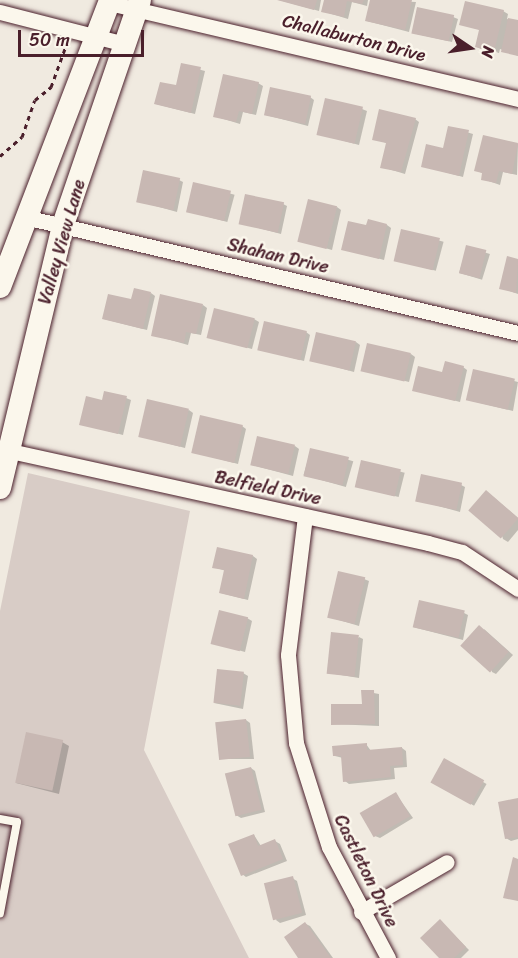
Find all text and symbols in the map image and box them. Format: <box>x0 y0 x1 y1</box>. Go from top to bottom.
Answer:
street label: Challaburton Drive <box>280 10 428 66</box>
scale bar <box>21 18 147 56</box>
north arrow <box>440 18 500 78</box>
text: 50 m <box>29 24 70 56</box>
text: N <box>473 43 503 61</box>
street label: Valley View Lane <box>34 176 90 308</box>
street label: Shahan Drive <box>225 234 331 278</box>
street label: Belfield Drive <box>213 466 323 510</box>
street label: Castleton Drive <box>329 811 403 931</box>

